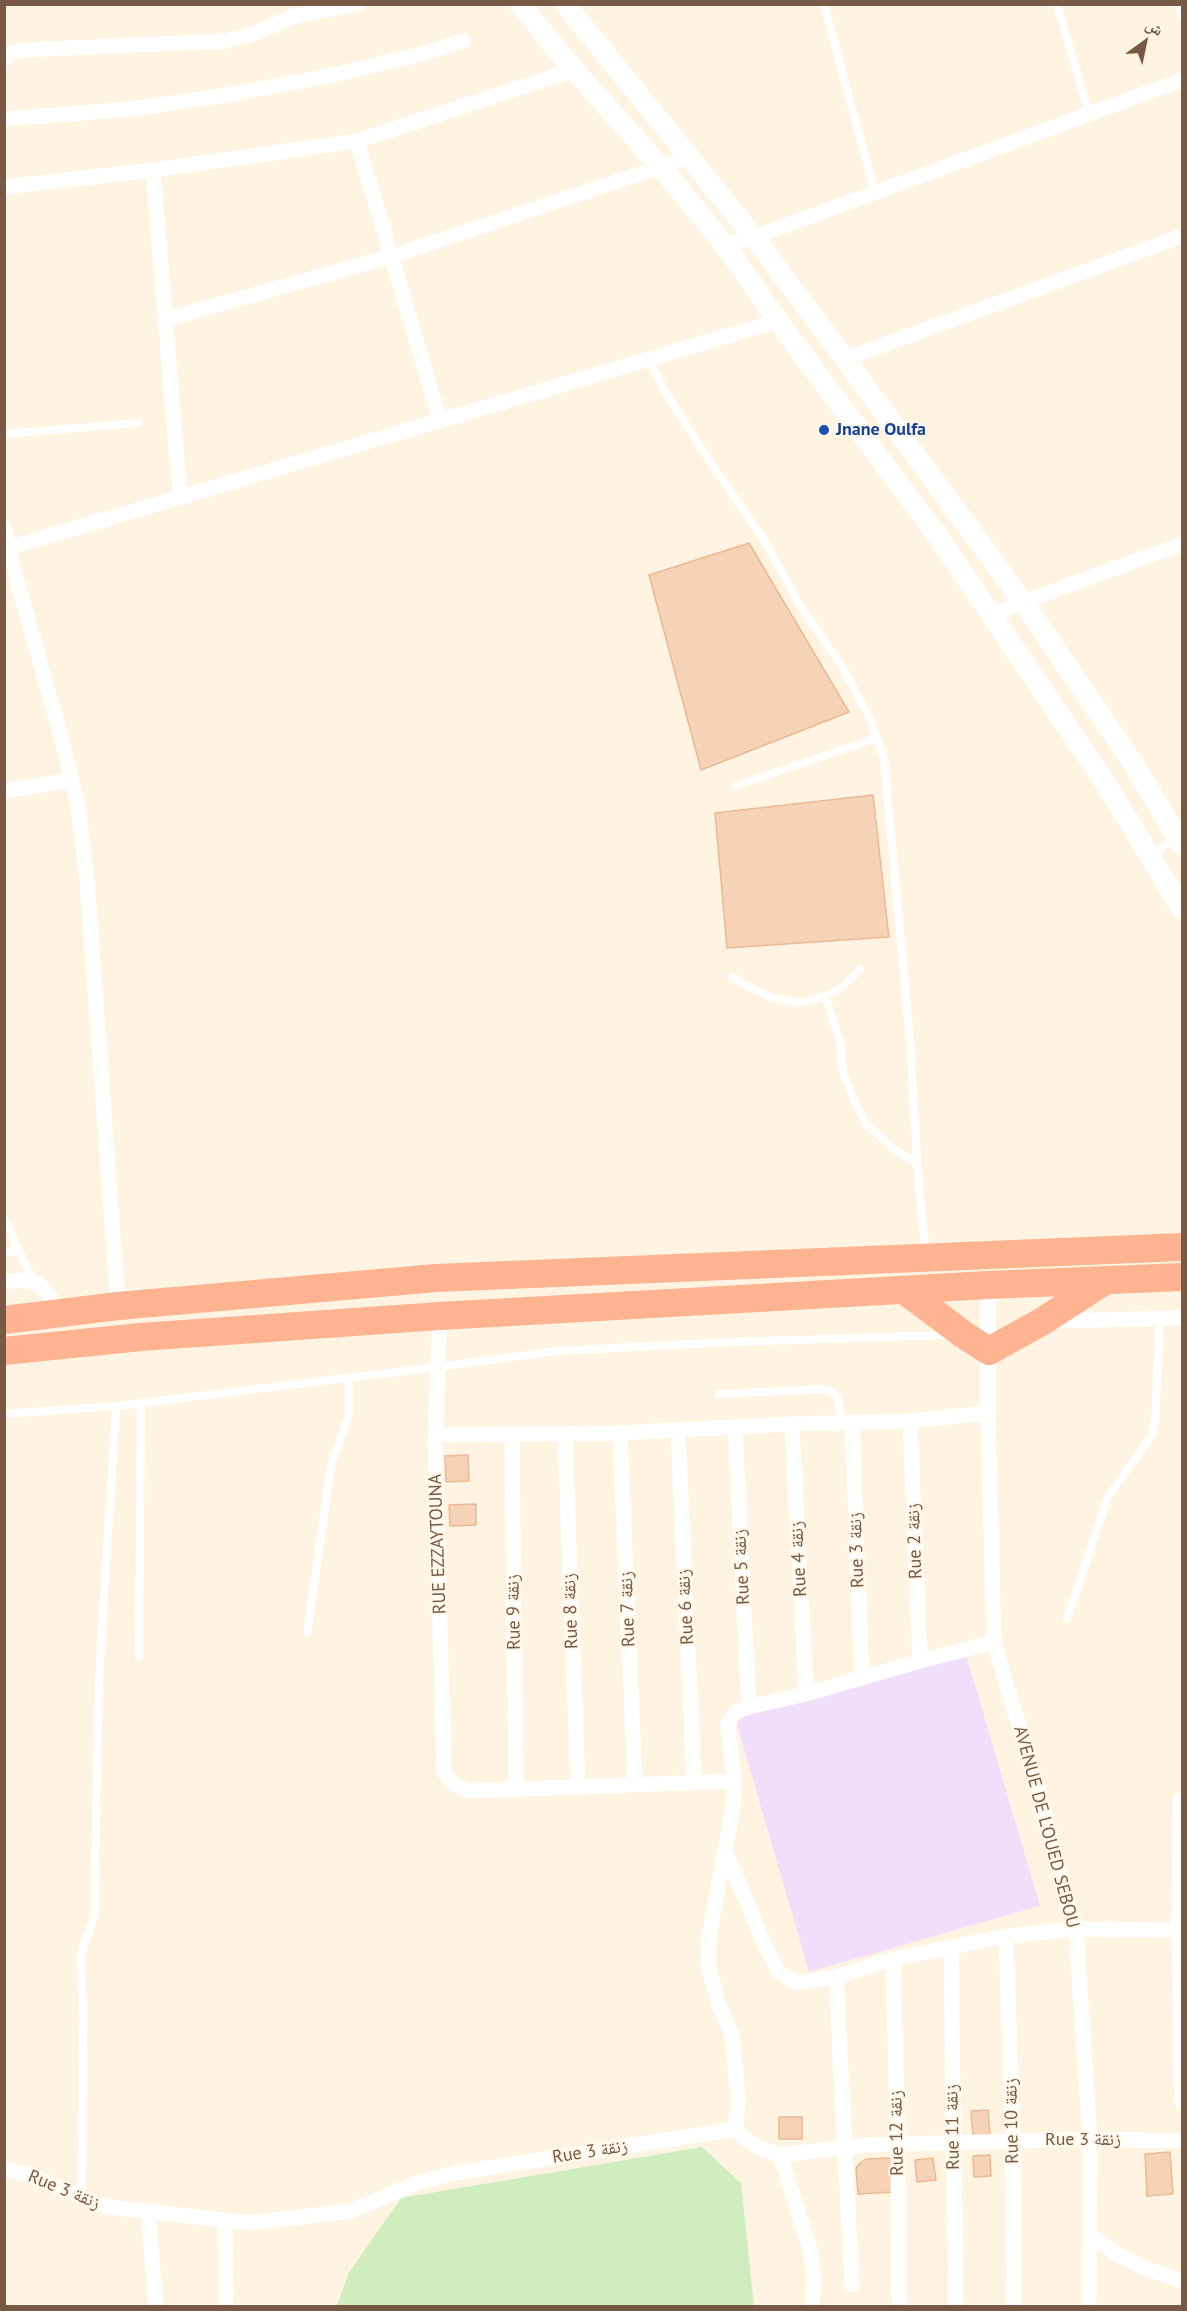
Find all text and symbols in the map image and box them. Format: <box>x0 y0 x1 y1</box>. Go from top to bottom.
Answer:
north arrow <box>1115 12 1175 72</box>
text: ش <box>1142 14 1167 40</box>
place label: Jnane Oulfa <box>836 419 926 441</box>
marker: Jnane Oulfa <box>817 423 831 437</box>
street label: RUE EZZAYTOUNA <box>425 1473 451 1615</box>
street label: Rue 2 زنقة <box>903 1503 927 1579</box>
street label: Rue 3 زنقة <box>845 1512 869 1588</box>
street label: Rue 4 زنقة <box>786 1521 812 1597</box>
street label: Rue 5 زنقة <box>729 1529 755 1605</box>
street label: Rue 6 زنقة <box>673 1569 699 1645</box>
street label: Rue 7 زنقة <box>616 1571 640 1647</box>
street label: Rue 8 زنقة <box>559 1573 583 1649</box>
street label: Rue 9 زنقة <box>503 1574 525 1650</box>
street label: AVENUE DE L'OUED SEBOU <box>1009 1724 1083 1930</box>
street label: Rue 10 زنقة <box>1000 2078 1024 2164</box>
street label: Rue 11 زنقة <box>941 2084 965 2170</box>
street label: Rue 12 زنقة <box>885 2090 909 2176</box>
street label: Rue 3 زنقة <box>1045 2129 1121 2151</box>
street label: Rue 3 زنقة <box>551 2135 629 2169</box>
street label: Rue 3 زنقة <box>25 2166 103 2214</box>

